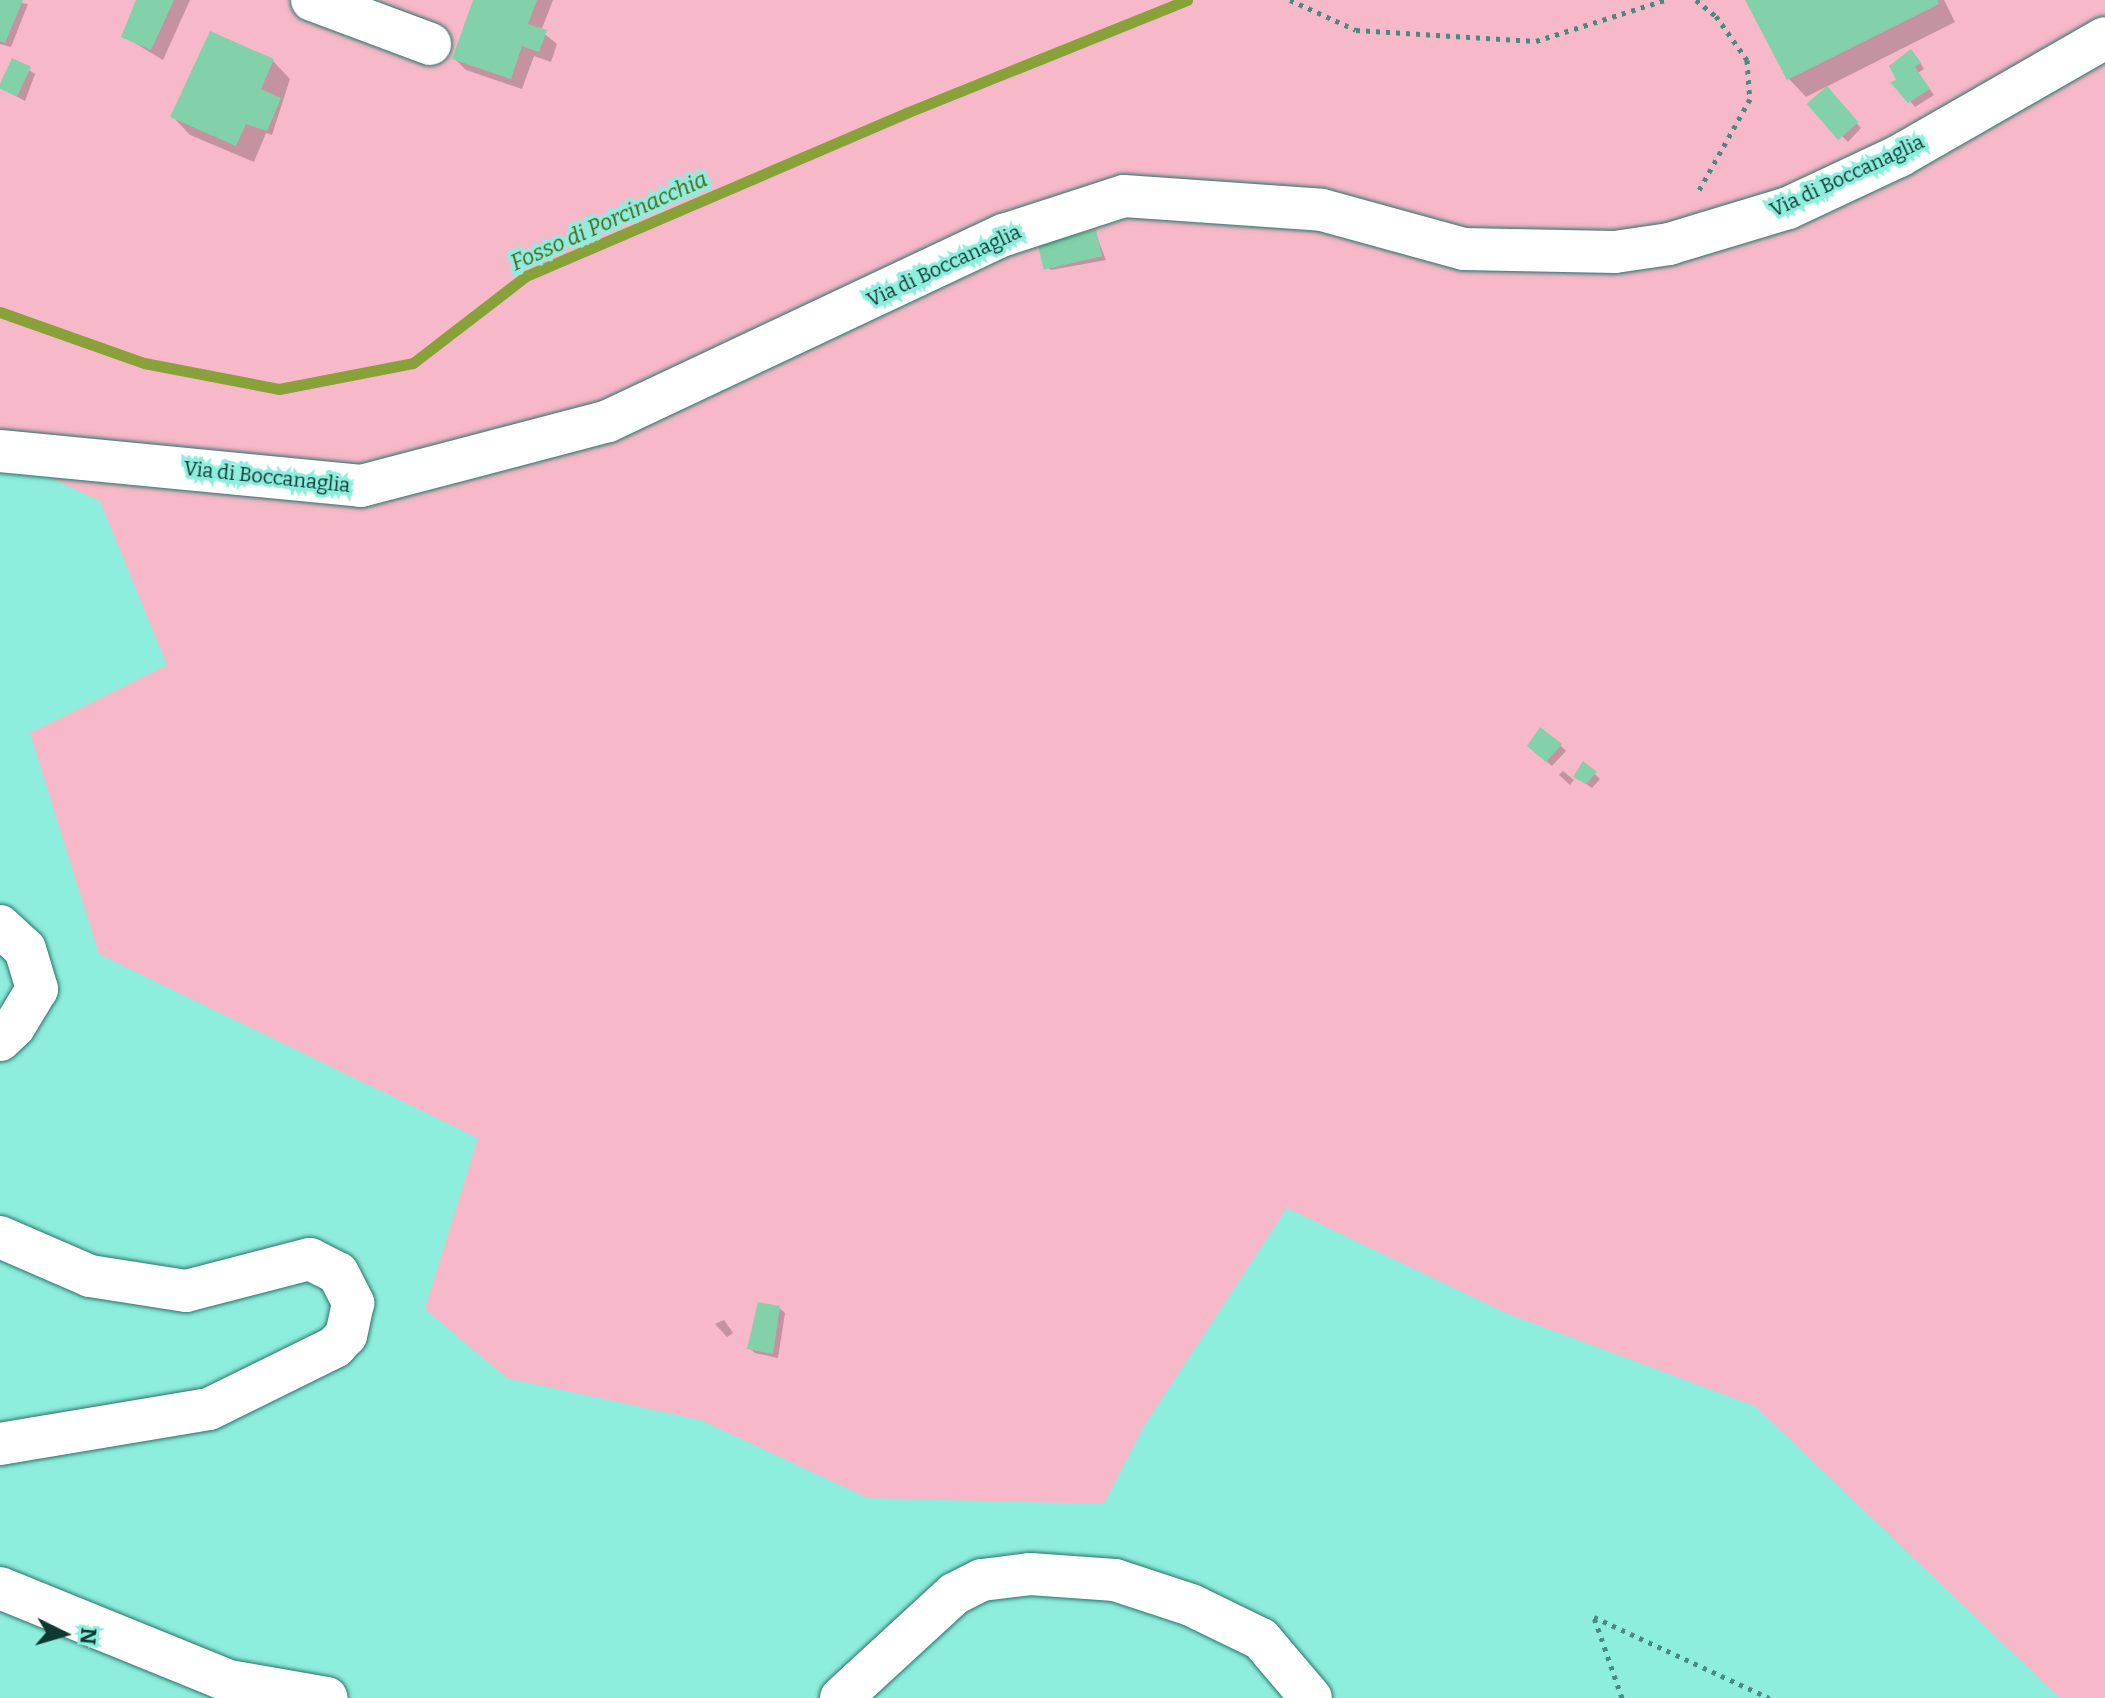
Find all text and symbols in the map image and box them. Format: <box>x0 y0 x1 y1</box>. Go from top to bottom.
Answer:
street label: Via di Boccanaglia <box>1766 130 1928 222</box>
water label: Fosso di Porcinacchia <box>507 166 711 276</box>
street label: Via di Boccanaglia <box>863 220 1025 312</box>
street label: Via di Boccanaglia <box>183 456 351 498</box>
north arrow <box>24 1594 104 1674</box>
text: N <box>74 1626 103 1646</box>

